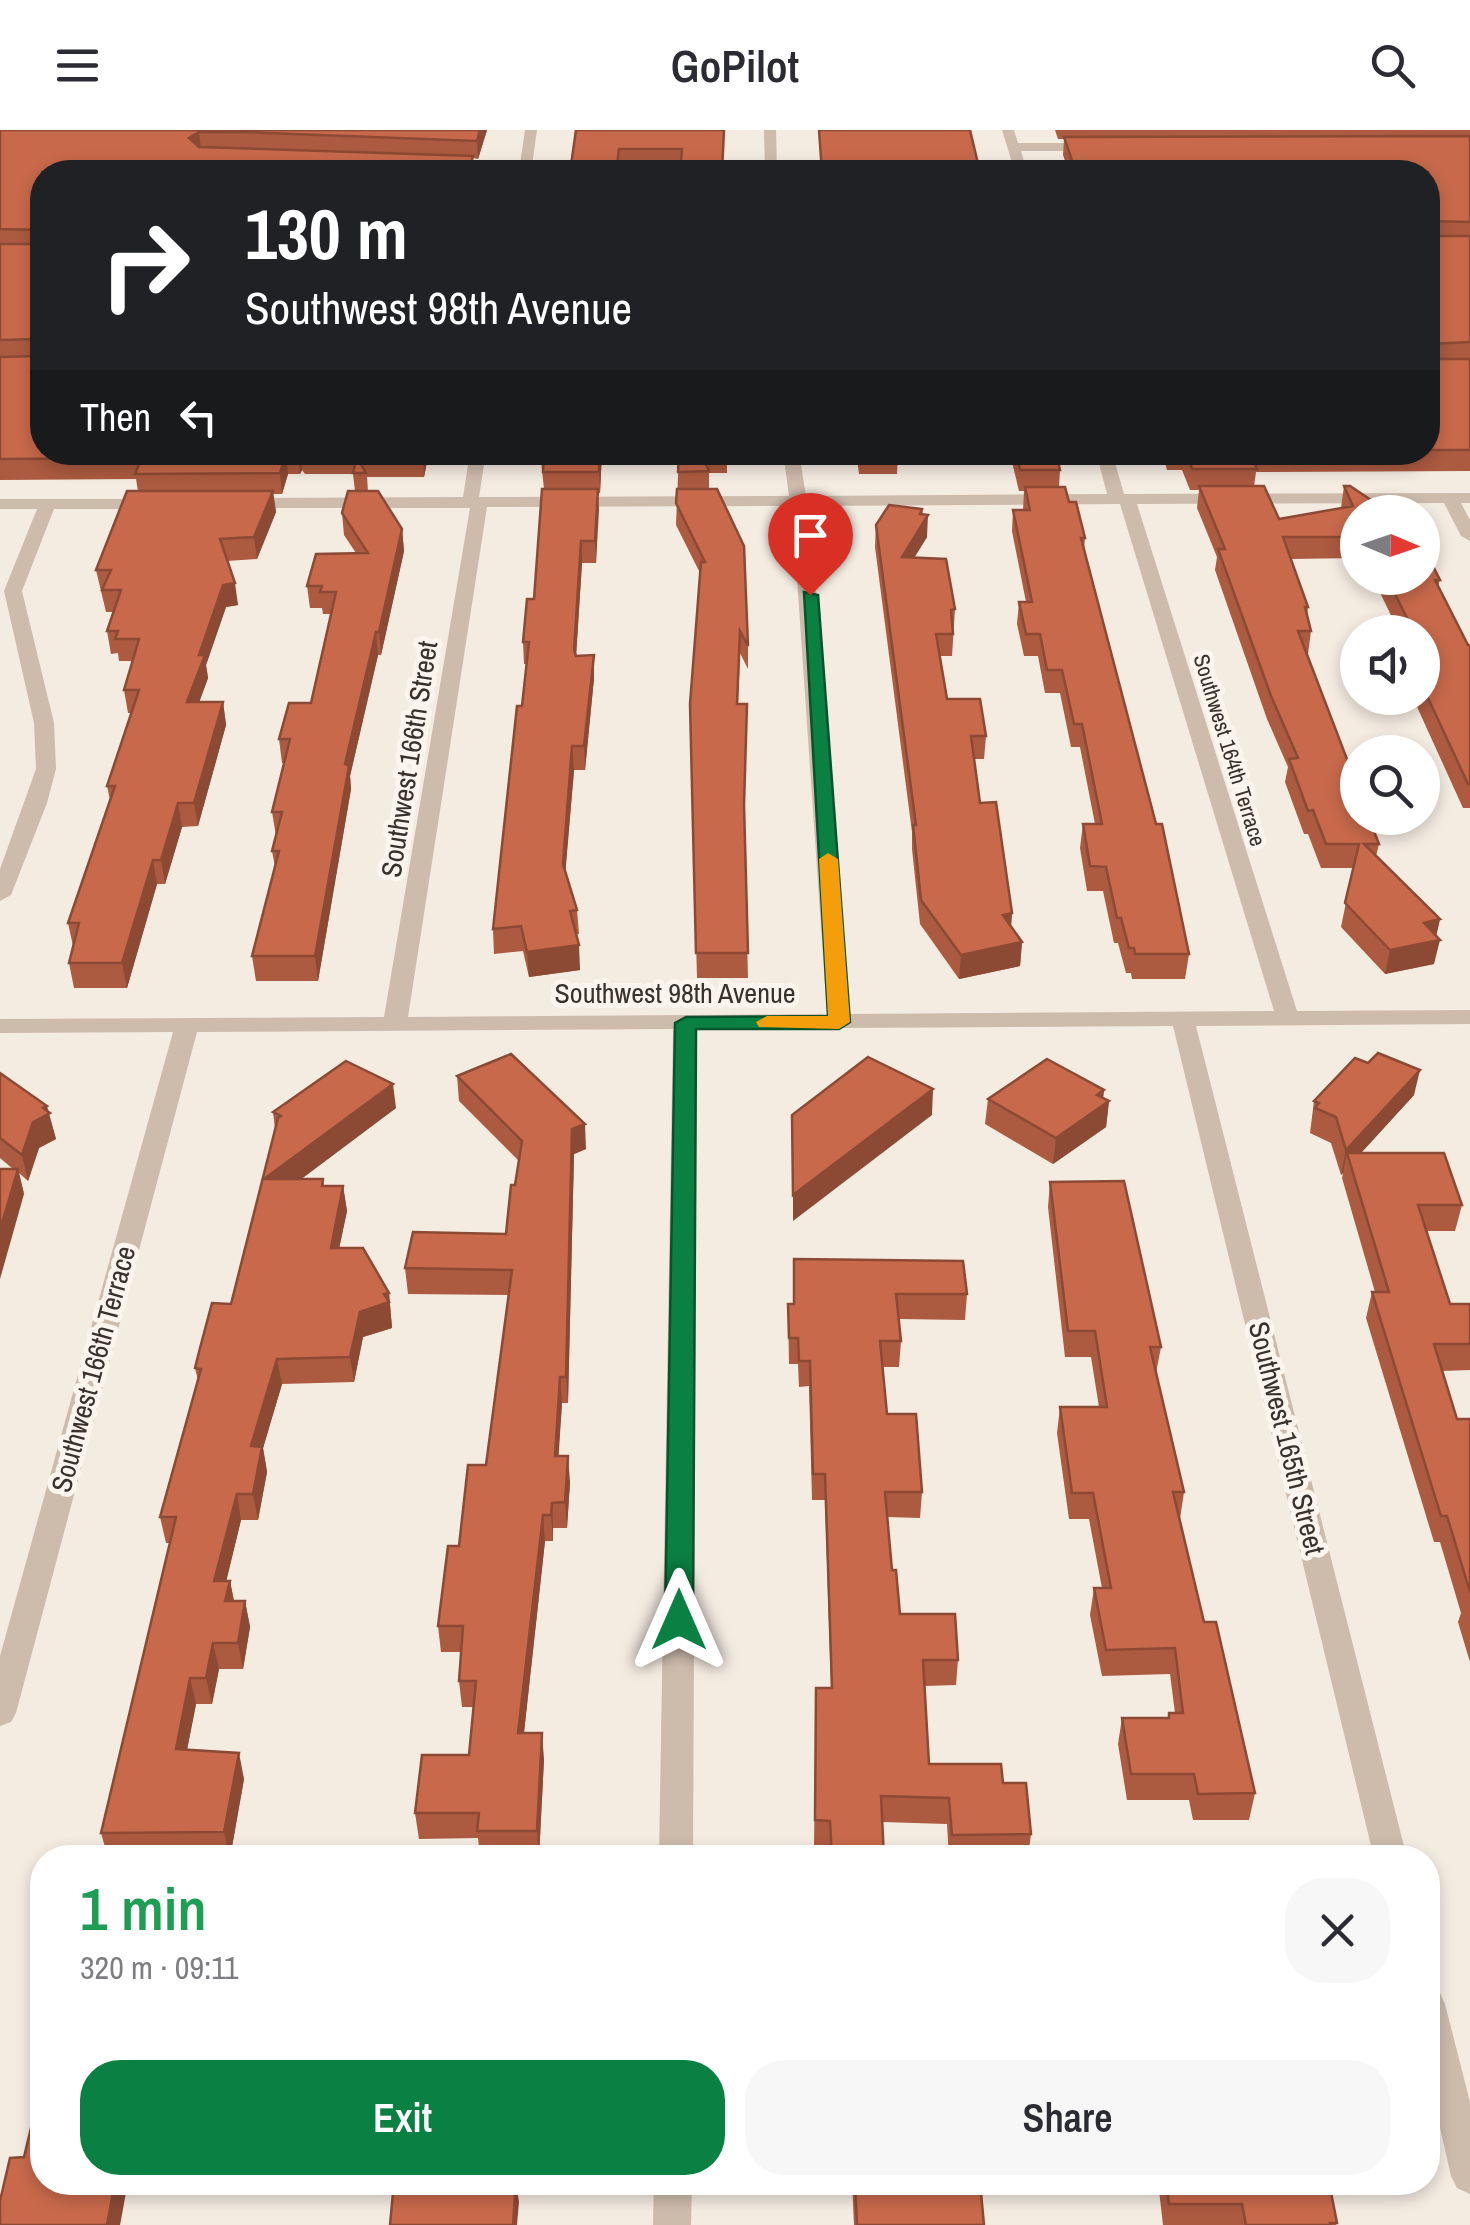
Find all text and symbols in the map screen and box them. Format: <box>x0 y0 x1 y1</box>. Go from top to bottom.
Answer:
text: GoPilot <box>671 35 799 96</box>
icon: menu <box>50 38 105 93</box>
icon: search <box>1365 38 1420 93</box>
text: 130 m <box>245 187 408 281</box>
icon: right <box>80 200 210 330</box>
text: Southwest 98th Avenue <box>245 277 632 338</box>
icon: left <box>171 390 226 445</box>
text: Then <box>80 392 151 443</box>
pin <box>768 493 853 596</box>
north arrow <box>1340 495 1440 595</box>
map controls <box>1340 495 1440 835</box>
icon: arrive <box>783 508 838 563</box>
button: sound <box>1340 615 1440 715</box>
street label: Southwest 166th Street <box>372 638 446 880</box>
street label: Southwest 164th Terrace <box>1187 650 1273 850</box>
button: search <box>1340 735 1440 835</box>
street label: Southwest 98th Avenue <box>555 974 795 1012</box>
street label: Southwest 166th Terrace <box>42 1242 144 1496</box>
street label: Southwest 165th Street <box>1240 1318 1334 1558</box>
position arrow <box>627 1568 731 1672</box>
text: 1 min <box>80 1868 207 1949</box>
button: close <box>1285 1878 1390 1983</box>
text: 320 m · 09:11 <box>80 1946 239 1989</box>
button: Exit <box>80 2060 725 2175</box>
button: Share <box>745 2060 1390 2175</box>

